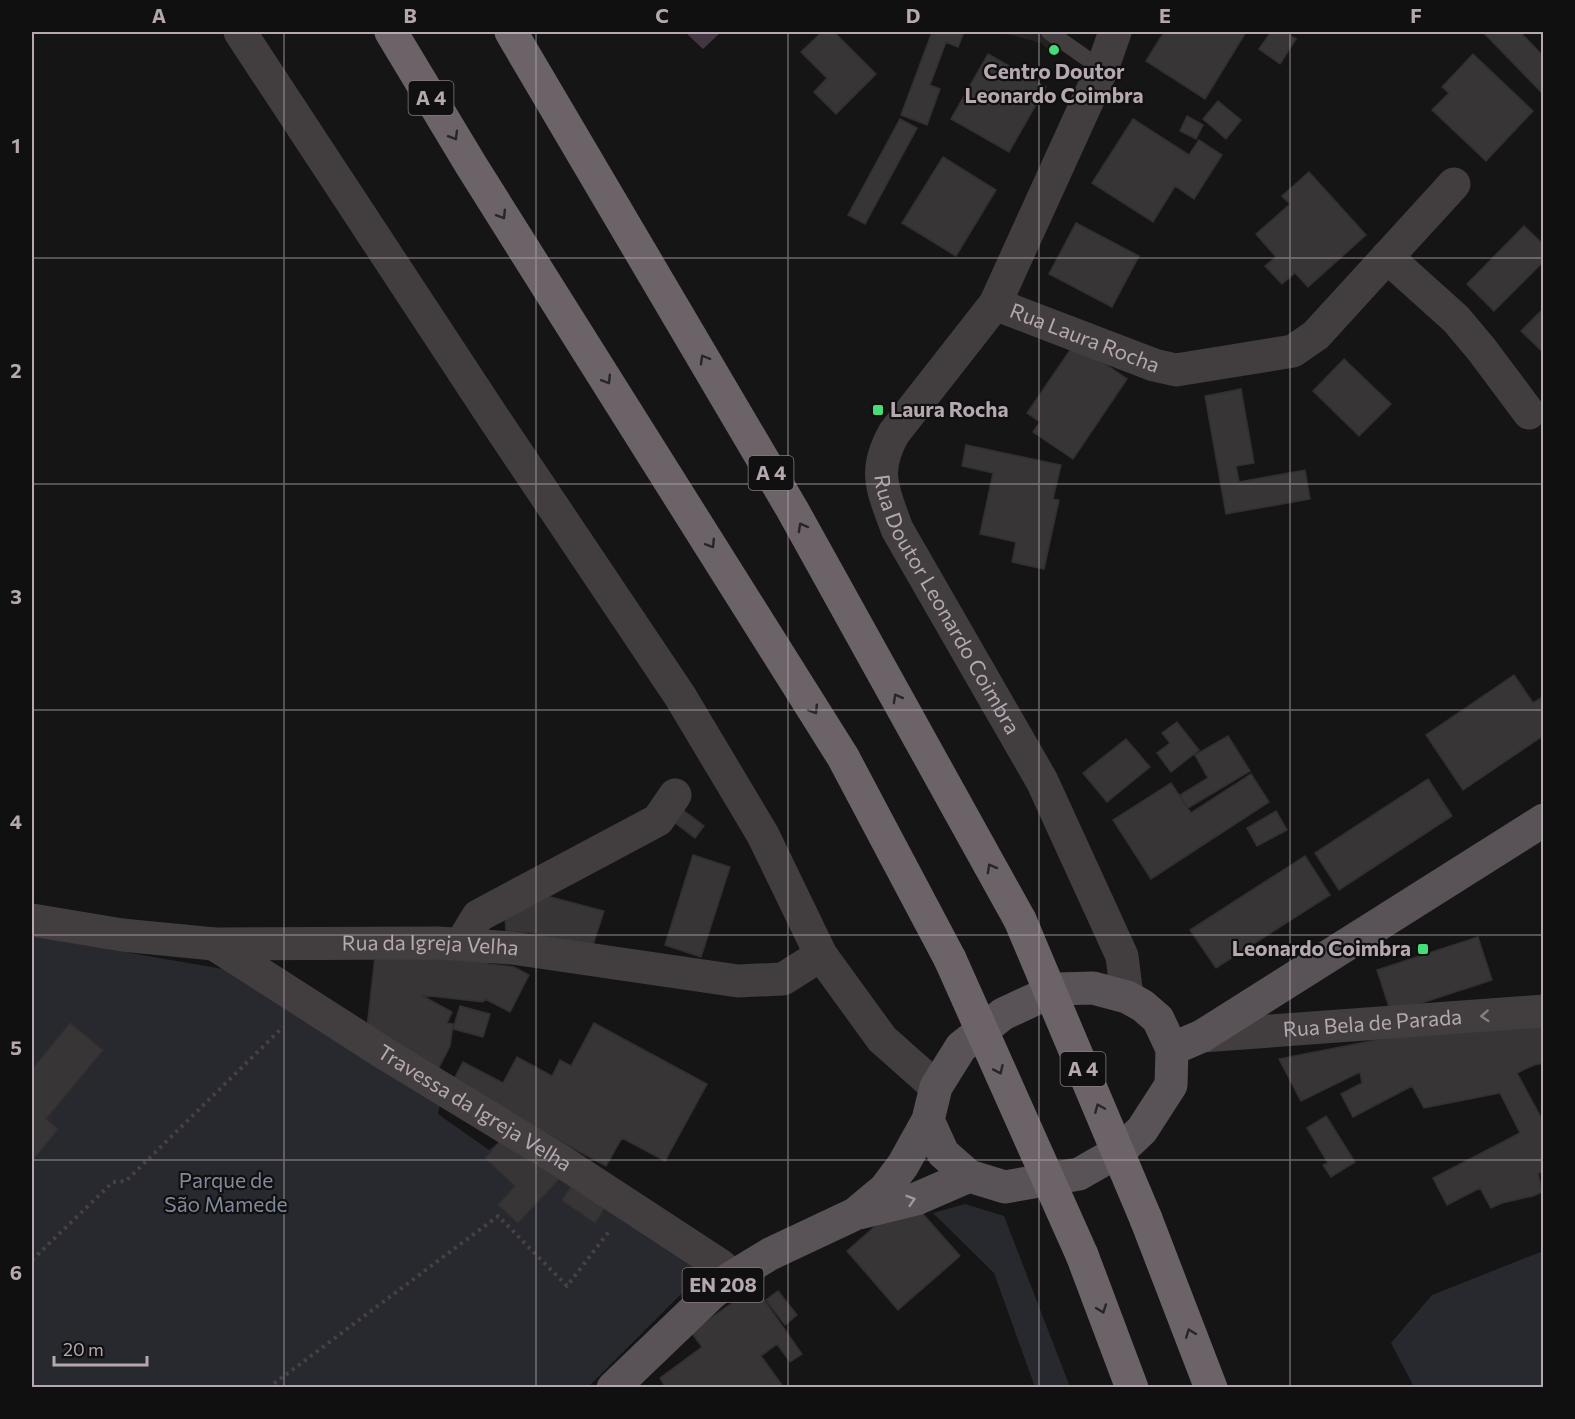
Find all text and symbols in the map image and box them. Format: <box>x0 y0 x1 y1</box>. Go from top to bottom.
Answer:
text: A <box>152 3 166 27</box>
text: B <box>403 3 417 27</box>
text: C <box>655 3 669 27</box>
text: D <box>906 3 920 27</box>
text: E <box>1159 3 1171 27</box>
text: F <box>1410 3 1422 27</box>
marker: Centro Doutor Leonardo Coimbra <box>1047 43 1061 57</box>
place label: Centro Doutor Leonardo Coimbra <box>964 58 1144 107</box>
road number: A 4 <box>408 81 454 115</box>
one-way arrow <box>446 130 458 140</box>
text: 1 <box>11 133 21 157</box>
one-way arrow <box>495 209 507 219</box>
street label: Rua Laura Rocha <box>1007 297 1163 377</box>
one-way arrow <box>700 355 711 365</box>
text: 2 <box>10 358 22 382</box>
one-way arrow <box>599 373 610 384</box>
place label: Laura Rocha <box>890 396 1008 421</box>
marker: Laura Rocha <box>871 403 885 417</box>
road number: A 4 <box>748 456 794 490</box>
street label: Rua Doutor Leonardo Coimbra <box>870 473 1026 738</box>
one-way arrow <box>798 523 810 533</box>
one-way arrow <box>704 537 715 548</box>
text: 3 <box>10 584 22 608</box>
one-way arrow <box>893 694 904 704</box>
one-way arrow <box>807 704 819 714</box>
text: 4 <box>10 809 22 833</box>
one-way arrow <box>987 864 999 875</box>
street label: Rua da Igreja Velha <box>342 929 521 960</box>
place label: Leonardo Coimbra <box>1232 935 1411 960</box>
marker: Leonardo Coimbra <box>1416 942 1430 956</box>
street label: Rua Bela de Parada <box>1282 1003 1463 1041</box>
one-way arrow <box>1481 1009 1490 1022</box>
text: 5 <box>10 1035 22 1059</box>
street label: Travessa da Igreja Velha <box>374 1038 577 1176</box>
road number: A 4 <box>1060 1052 1106 1086</box>
one-way arrow <box>992 1063 1004 1074</box>
one-way arrow <box>1094 1103 1106 1114</box>
park label: Parque de São Mamede <box>164 1167 288 1216</box>
one-way arrow <box>905 1195 916 1207</box>
text: 6 <box>10 1260 22 1284</box>
road number: EN 208 <box>682 1268 764 1302</box>
one-way arrow <box>1095 1304 1108 1314</box>
one-way arrow <box>1185 1328 1197 1339</box>
scale bar <box>54 1329 147 1367</box>
text: 20 m <box>63 1338 104 1360</box>

